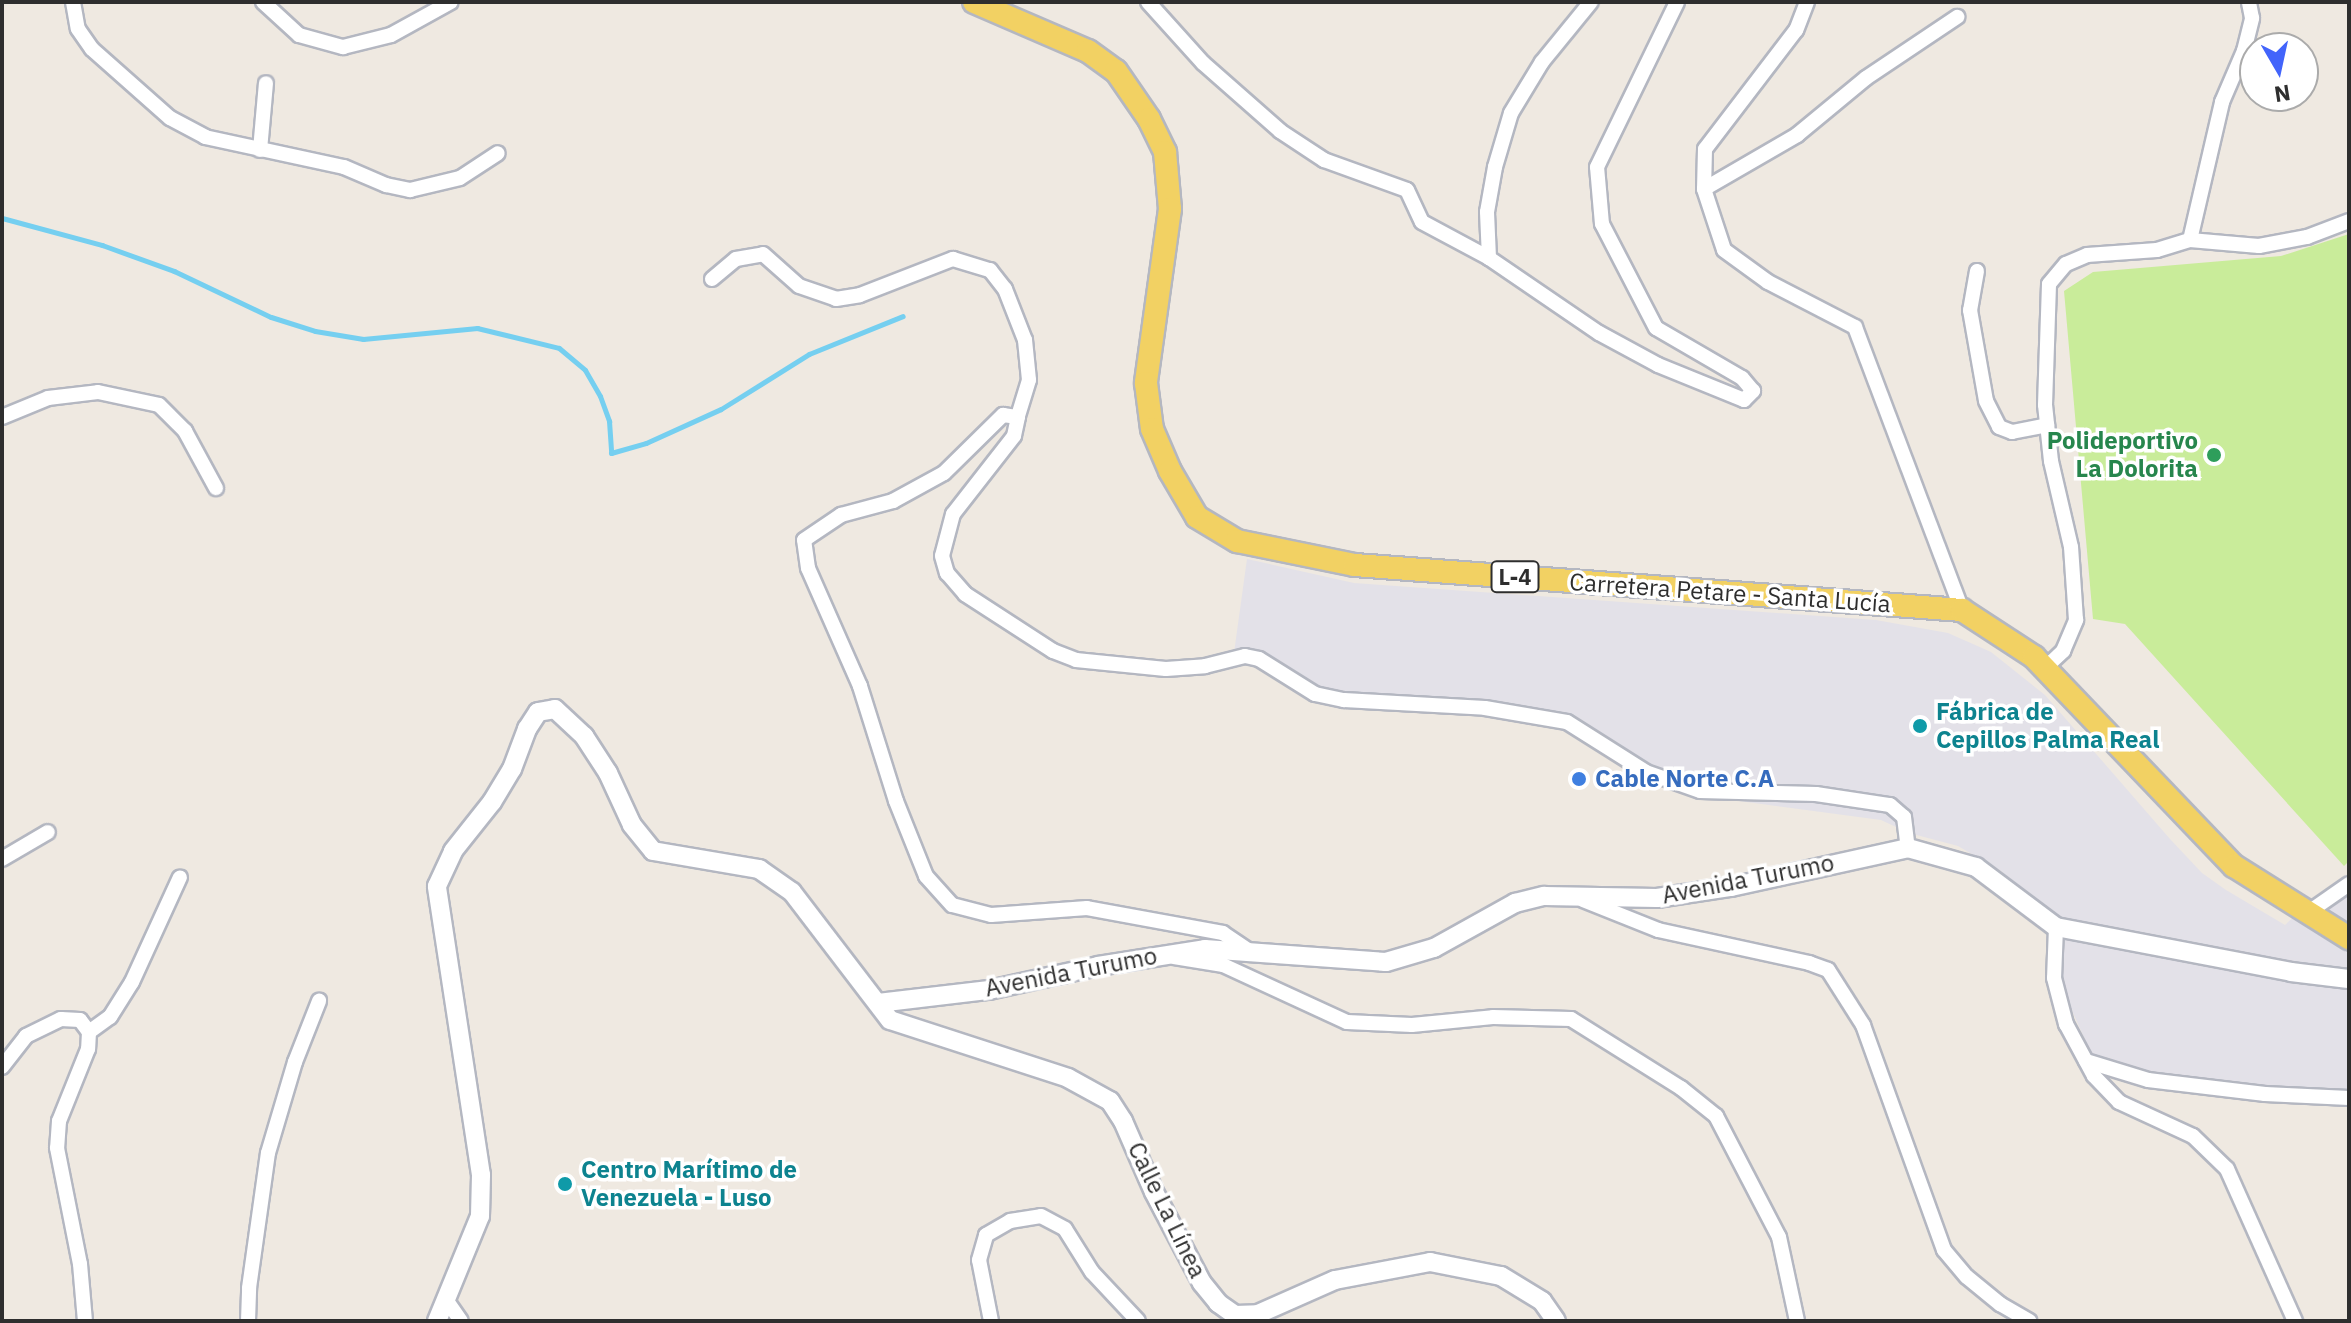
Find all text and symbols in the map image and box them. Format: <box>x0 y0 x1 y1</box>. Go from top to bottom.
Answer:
north arrow <box>2239 32 2319 112</box>
text: N <box>2272 79 2293 110</box>
place label: Polideportivo La Dolorita <box>2047 427 2198 483</box>
marker: Polideportivo La Dolorita <box>2205 446 2223 464</box>
road number: L-4 <box>1489 559 1541 595</box>
street label: Carretera Petare - Santa Lucía <box>1568 567 1892 619</box>
place label: Fábrica de Cepillos Palma Real <box>1936 698 2160 754</box>
marker: Fábrica de Cepillos Palma Real <box>1911 717 1929 735</box>
place label: Cable Norte C.A <box>1595 765 1774 793</box>
marker: Cable Norte C.A <box>1570 770 1588 788</box>
street label: Avenida Turumo <box>1659 848 1837 910</box>
street label: Avenida Turumo <box>982 941 1160 1003</box>
street label: Calle La Línea <box>1122 1137 1212 1283</box>
place label: Centro Marítimo de Venezuela - Luso <box>581 1156 797 1212</box>
marker: Centro Marítimo de Venezuela - Luso <box>556 1175 574 1193</box>

